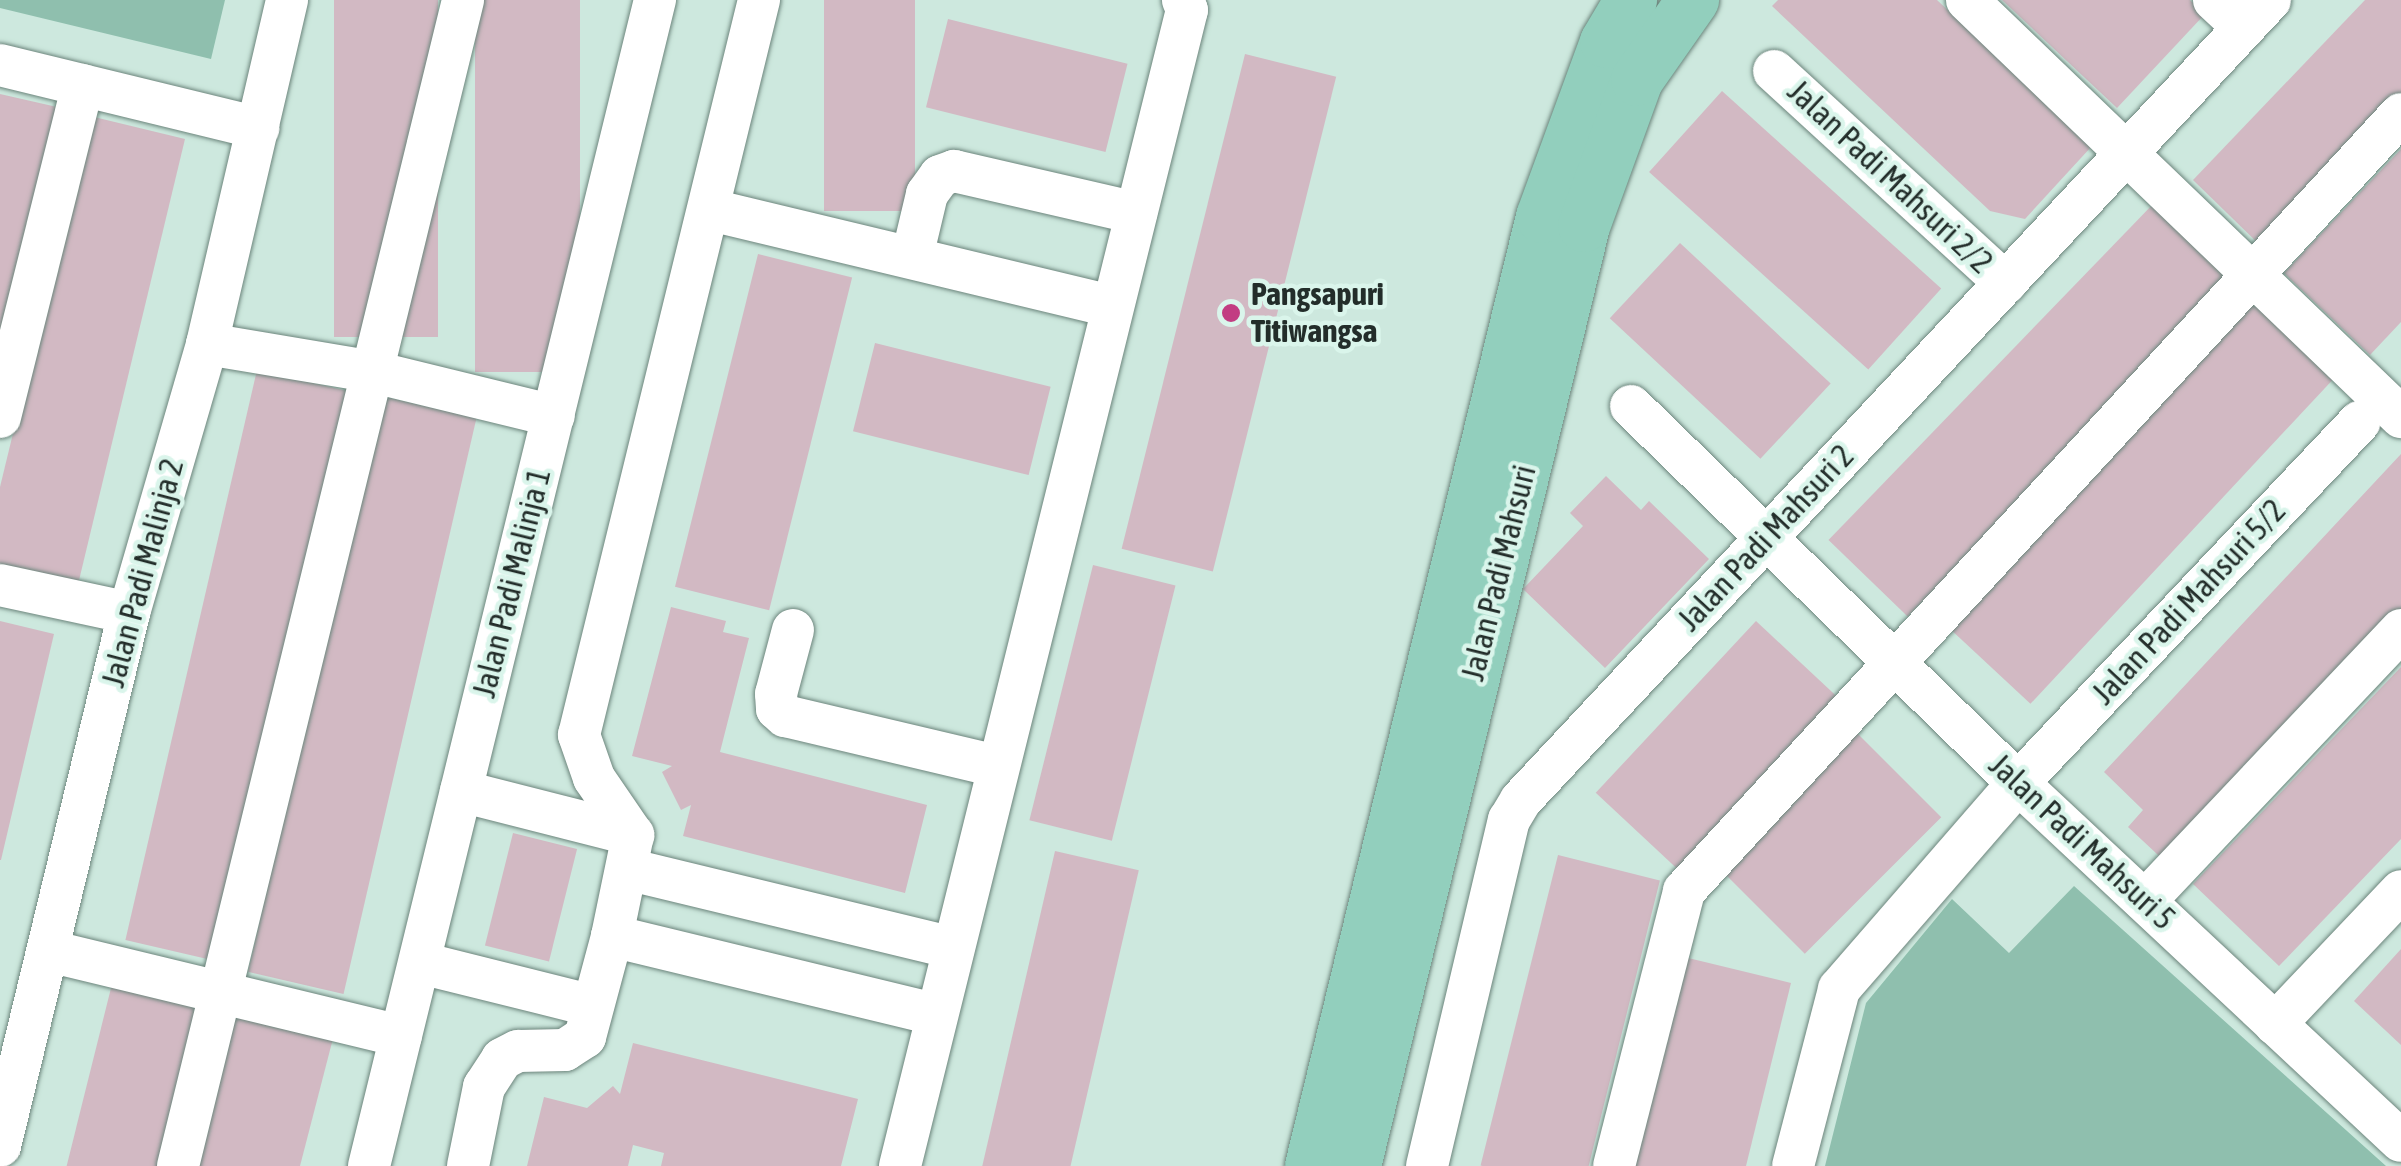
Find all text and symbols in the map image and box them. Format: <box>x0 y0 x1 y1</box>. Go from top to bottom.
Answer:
street label: Jalan Padi Mahsuri 2/2 <box>1780 72 2000 282</box>
place label: Pangsapuri Titiwangsa <box>1251 276 1384 351</box>
marker: Pangsapuri Titiwangsa <box>1220 302 1242 324</box>
street label: Jalan Padi Mahsuri 2 <box>1670 437 1862 639</box>
street label: Jalan Padi Malinja 2 <box>94 455 192 691</box>
street label: Jalan Padi Mahsuri <box>1454 461 1544 685</box>
street label: Jalan Padi Malinja 1 <box>465 465 559 701</box>
street label: Jalan Padi Mahsuri 5/2 <box>2084 492 2294 712</box>
street label: Jalan Padi Mahsuri 5 <box>1981 746 2183 938</box>

